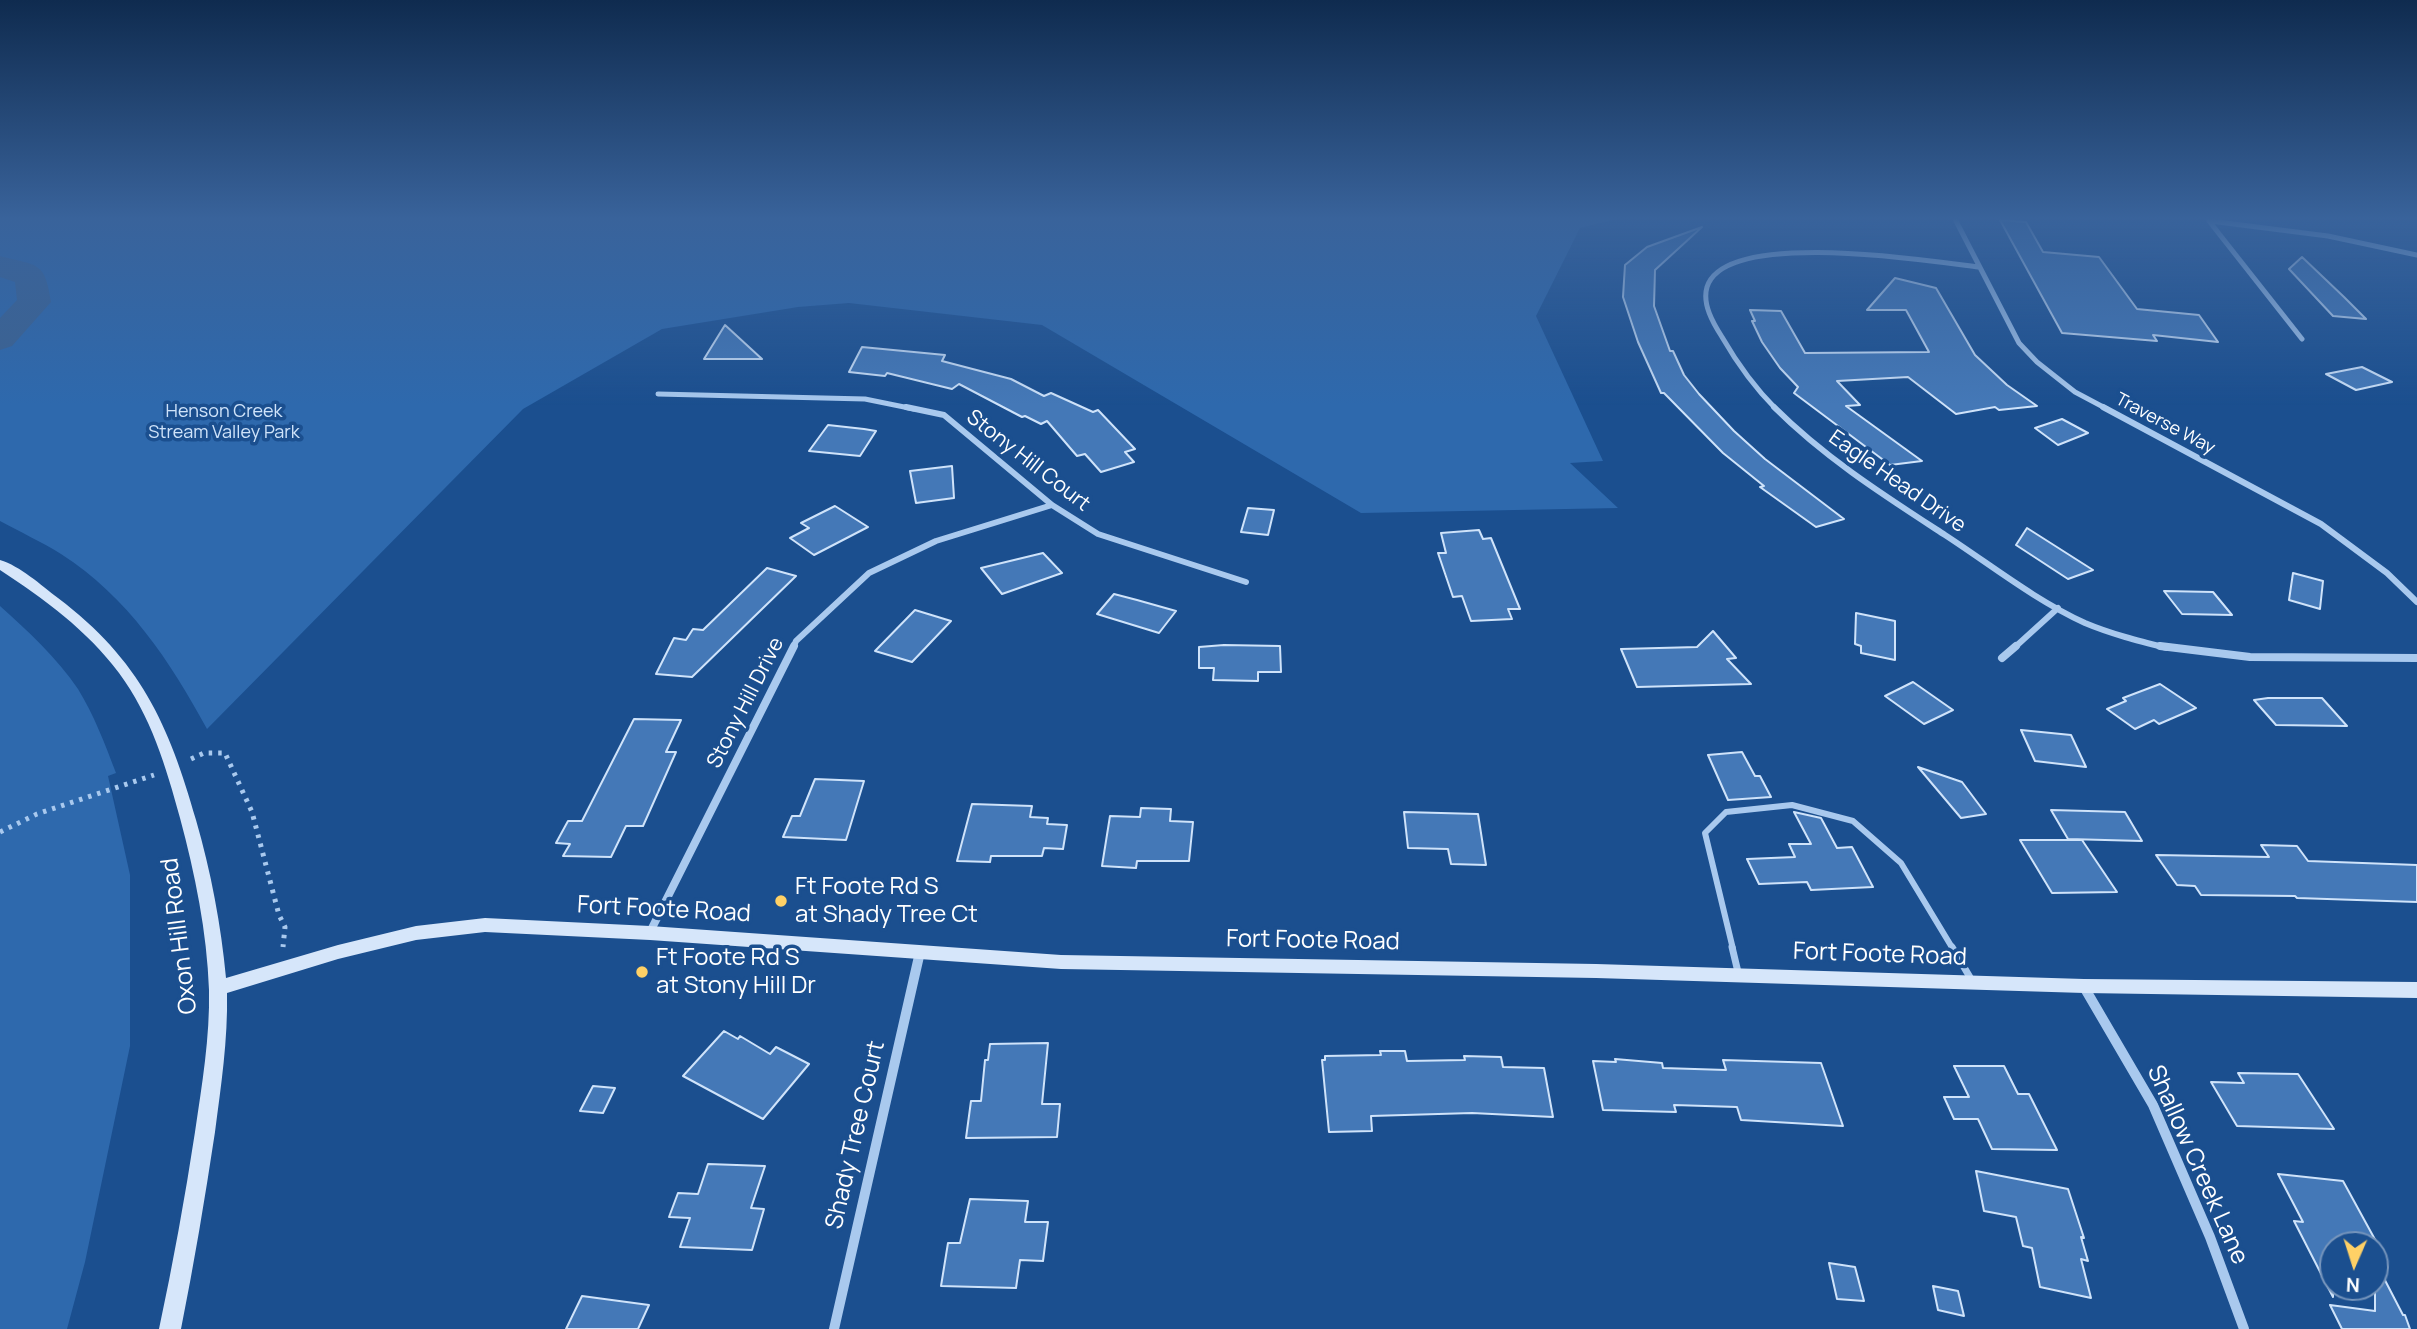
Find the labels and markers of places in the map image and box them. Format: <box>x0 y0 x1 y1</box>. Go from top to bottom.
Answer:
place label: Ft Foote Rd S at Shady Tree Ct <box>795 873 978 929</box>
marker: Ft Foote Rd S at Shady Tree Ct <box>773 893 789 909</box>
place label: Ft Foote Rd S at Stony Hill Dr <box>656 944 816 1000</box>
marker: Ft Foote Rd S at Stony Hill Dr <box>634 964 650 980</box>

